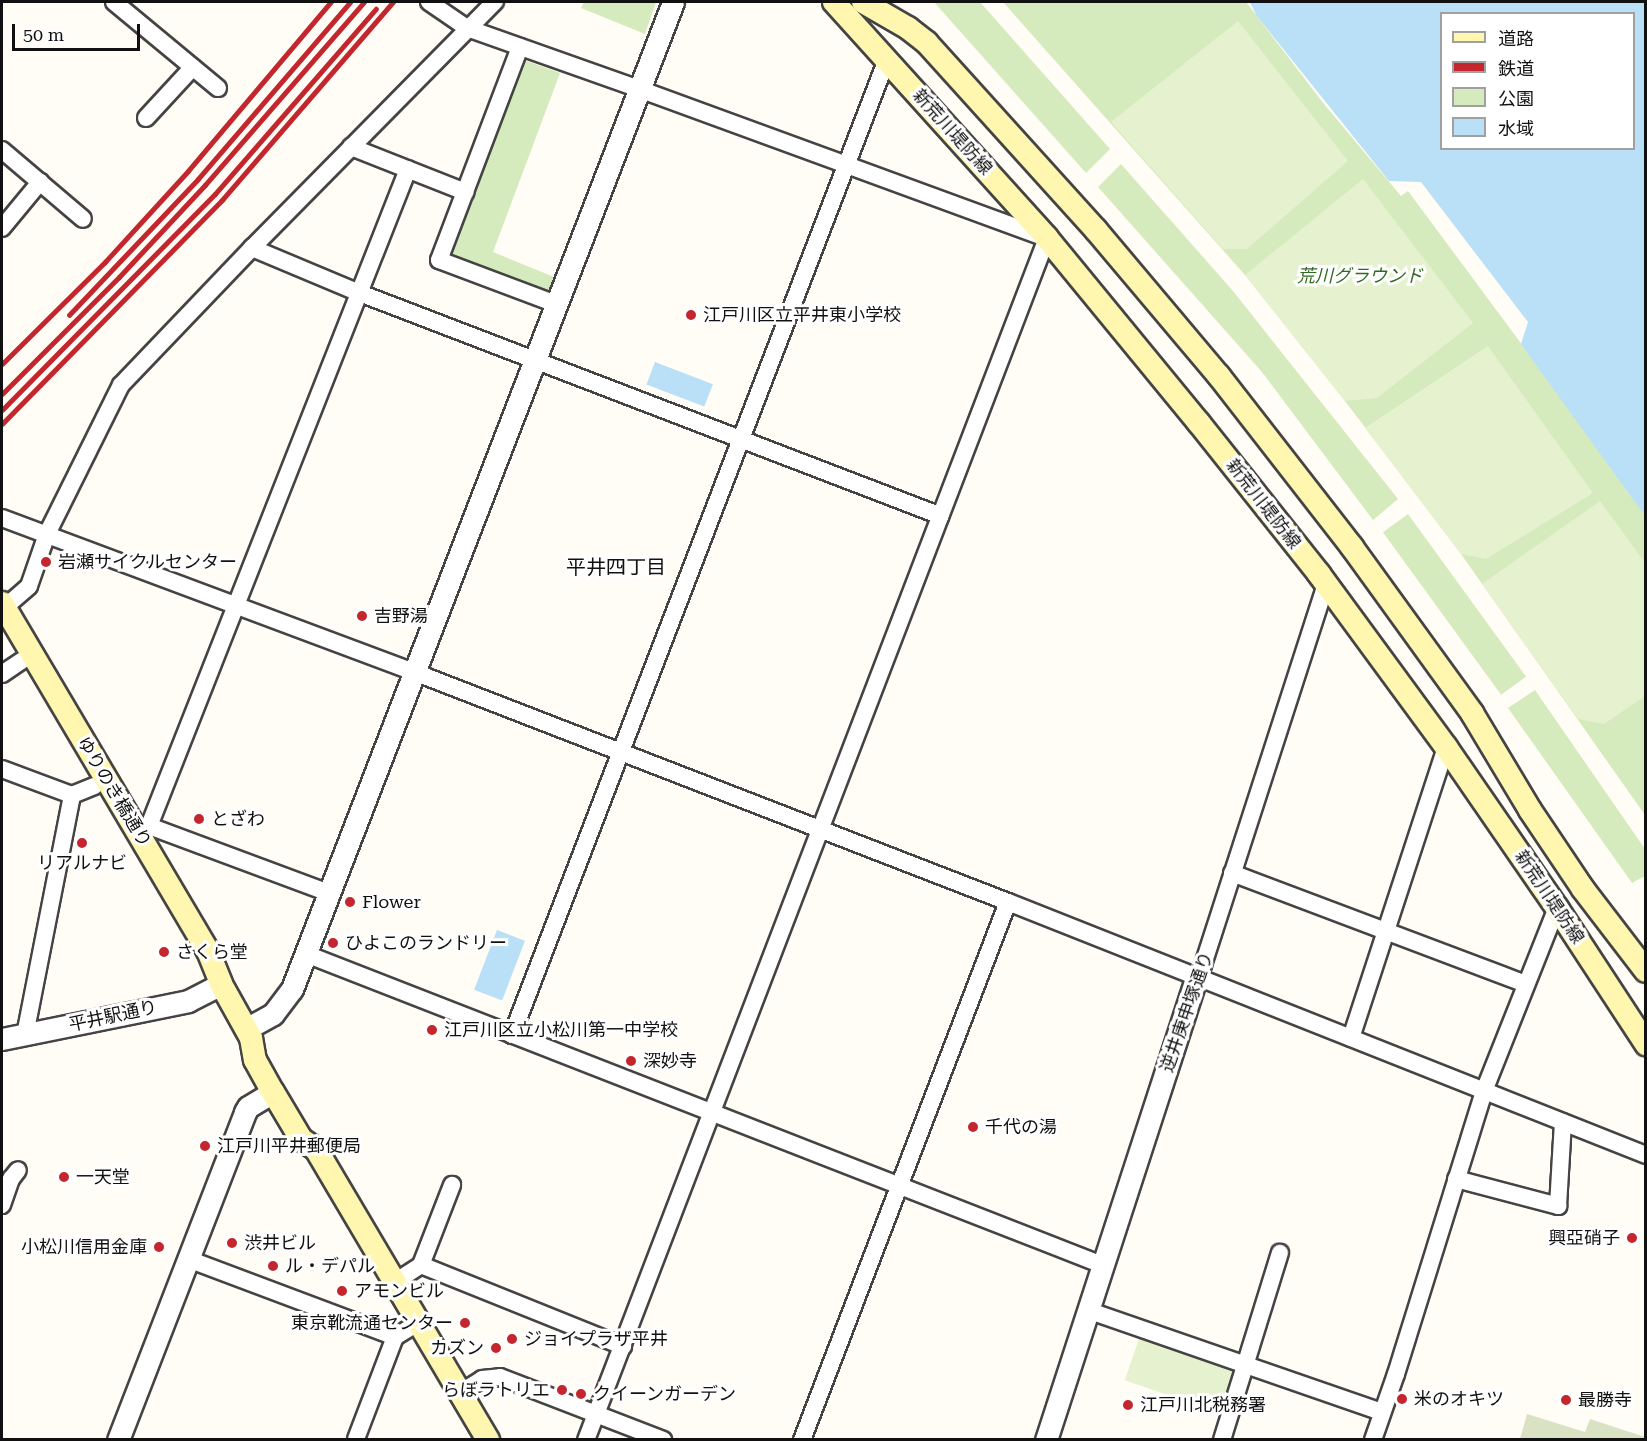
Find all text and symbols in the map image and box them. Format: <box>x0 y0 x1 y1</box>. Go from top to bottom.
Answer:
scale bar <box>15 12 142 50</box>
legend <box>1440 12 1635 150</box>
text: 50 m <box>23 24 64 45</box>
text: 道路 <box>1498 28 1534 49</box>
text: 鉄道 <box>1498 58 1534 79</box>
street label: 新荒川堤防線 <box>908 85 996 179</box>
text: 公園 <box>1498 88 1534 109</box>
text: 水域 <box>1498 118 1534 139</box>
park label: 荒川グラウンド <box>1297 265 1423 287</box>
place label: 江戸川区立平井東小学校 <box>703 304 901 326</box>
marker: 江戸川区立平井東小学校 <box>684 308 698 322</box>
street label: 新荒川堤防線 <box>1221 455 1305 553</box>
place label: 岩瀬サイクルセンター <box>58 551 238 573</box>
marker: 岩瀬サイクルセンター <box>39 555 53 569</box>
district label: 平井四丁目 <box>566 555 666 579</box>
place label: 吉野湯 <box>374 605 428 627</box>
marker: 吉野湯 <box>355 609 369 623</box>
street label: ゆりのき橋通り <box>72 732 156 852</box>
place label: とざわ <box>211 808 265 830</box>
marker: とざわ <box>192 812 206 826</box>
marker: リアルナビ <box>75 836 89 850</box>
street label: 新荒川堤防線 <box>1510 846 1588 948</box>
place label: リアルナビ <box>37 852 127 874</box>
place label: Flower <box>362 891 421 913</box>
marker: Flower <box>343 895 357 909</box>
place label: ひよこのランドリー <box>345 932 507 954</box>
marker: ひよこのランドリー <box>326 936 340 950</box>
place label: さくら堂 <box>176 941 248 963</box>
marker: さくら堂 <box>157 945 171 959</box>
street label: 逆井庚申塚通り <box>1156 949 1218 1075</box>
street label: 平井駅通り <box>67 996 159 1036</box>
place label: 江戸川区立小松川第一中学校 <box>444 1019 678 1041</box>
marker: 江戸川区立小松川第一中学校 <box>425 1023 439 1037</box>
place label: 深妙寺 <box>643 1050 697 1072</box>
marker: 深妙寺 <box>624 1054 638 1068</box>
place label: 千代の湯 <box>985 1116 1057 1138</box>
marker: 千代の湯 <box>966 1120 980 1134</box>
place label: 江戸川平井郵便局 <box>217 1135 361 1157</box>
marker: 江戸川平井郵便局 <box>198 1139 212 1153</box>
place label: 一天堂 <box>76 1166 130 1188</box>
marker: 一天堂 <box>57 1170 71 1184</box>
place label: 興亞硝子 <box>1548 1227 1620 1249</box>
marker: 興亞硝子 <box>1625 1231 1639 1245</box>
place label: 渋井ビル <box>244 1232 316 1254</box>
place label: 小松川信用金庫 <box>21 1236 147 1258</box>
marker: 渋井ビル <box>225 1236 239 1250</box>
marker: 小松川信用金庫 <box>152 1240 166 1254</box>
place label: ル・デパル <box>285 1255 375 1277</box>
marker: ル・デパル <box>266 1259 280 1273</box>
place label: アモンビル <box>354 1280 444 1302</box>
marker: アモンビル <box>335 1284 349 1298</box>
place label: 東京靴流通センター <box>291 1312 453 1334</box>
marker: 東京靴流通センター <box>458 1316 472 1330</box>
place label: ジョイプラザ平井 <box>524 1328 668 1350</box>
marker: ジョイプラザ平井 <box>505 1332 519 1346</box>
place label: カズン <box>430 1337 484 1359</box>
marker: カズン <box>489 1341 503 1355</box>
place label: らぼラトリエ <box>442 1379 550 1401</box>
marker: らぼラトリエ <box>555 1383 569 1397</box>
place label: クイーンガーデン <box>593 1383 737 1405</box>
marker: クイーンガーデン <box>574 1387 588 1401</box>
place label: 米のオキツ <box>1414 1388 1504 1410</box>
place label: 最勝寺 <box>1578 1389 1632 1411</box>
marker: 米のオキツ <box>1395 1392 1409 1406</box>
marker: 最勝寺 <box>1559 1393 1573 1407</box>
place label: 江戸川北税務署 <box>1140 1394 1266 1416</box>
marker: 江戸川北税務署 <box>1121 1398 1135 1412</box>

